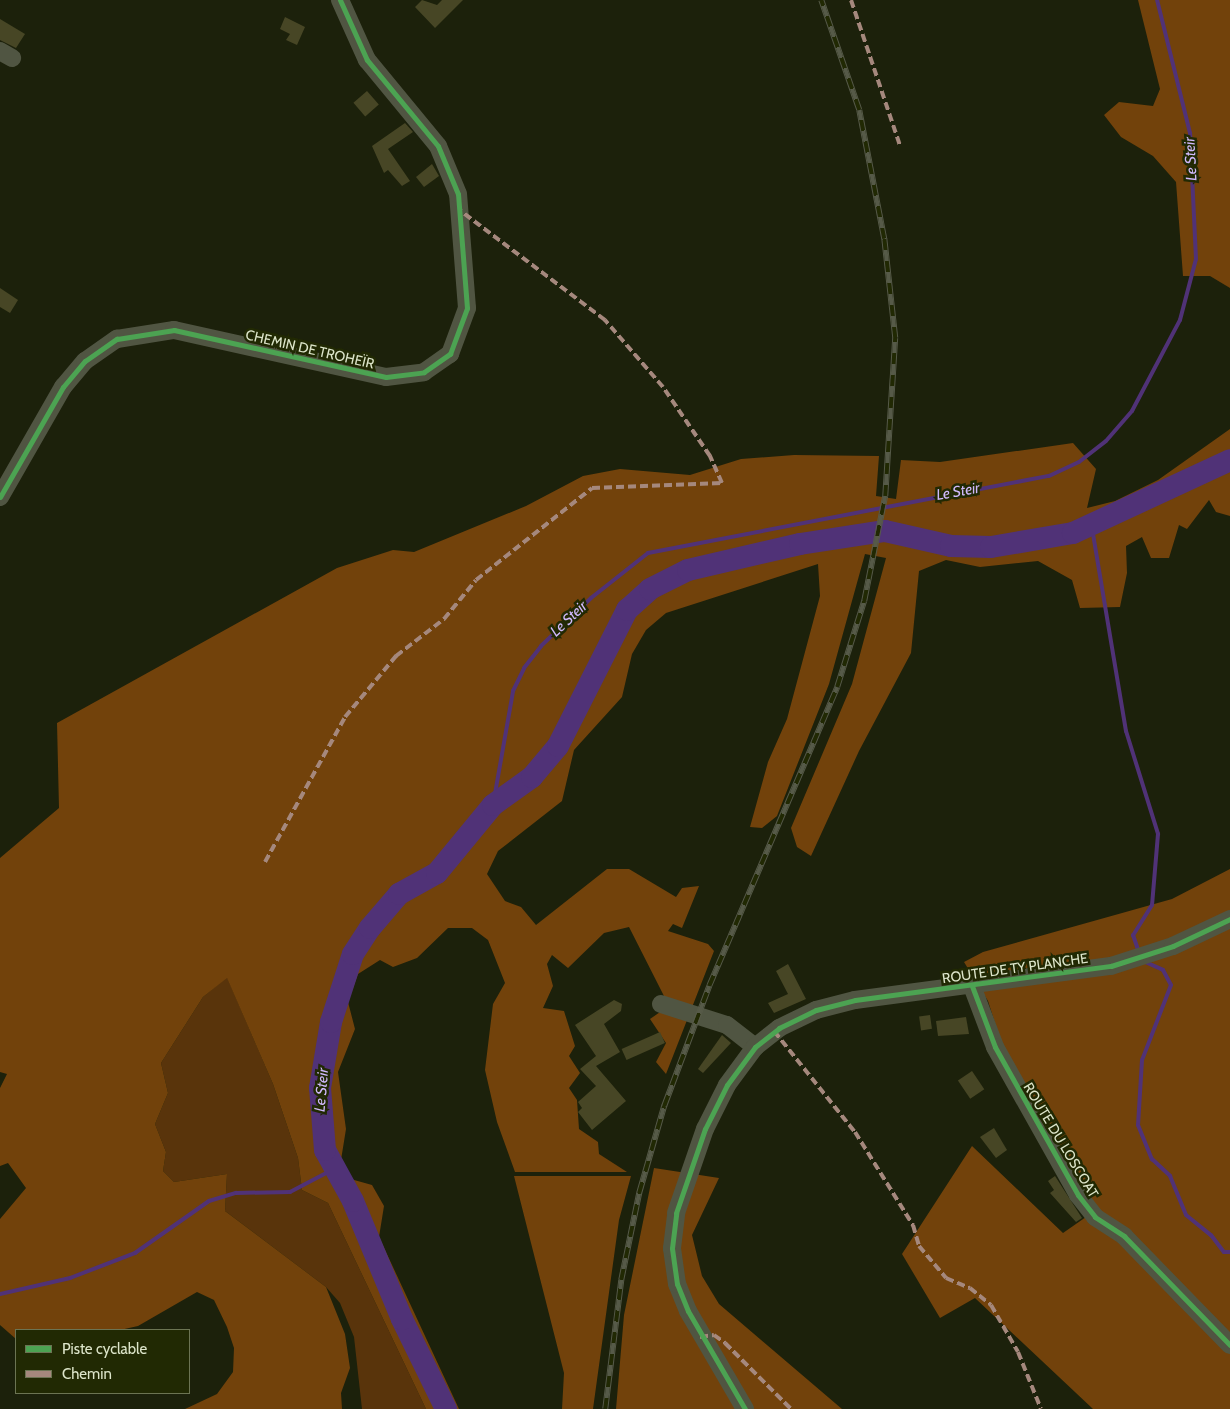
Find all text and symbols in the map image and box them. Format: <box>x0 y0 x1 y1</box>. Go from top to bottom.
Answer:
water label: Le Steir <box>1181 137 1201 181</box>
street label: CHEMIN DE TROHEÏR <box>244 326 376 372</box>
water label: Le Steir <box>935 479 981 505</box>
water label: Le Steir <box>547 597 591 641</box>
street label: ROUTE DE TY PLANCHE <box>941 949 1089 987</box>
water label: Le Steir <box>311 1067 333 1113</box>
street label: ROUTE DU LOSCOAT <box>1020 1079 1102 1201</box>
legend <box>15 1329 190 1394</box>
text: Piste cyclable <box>62 1340 147 1358</box>
text: Chemin <box>62 1365 112 1383</box>

